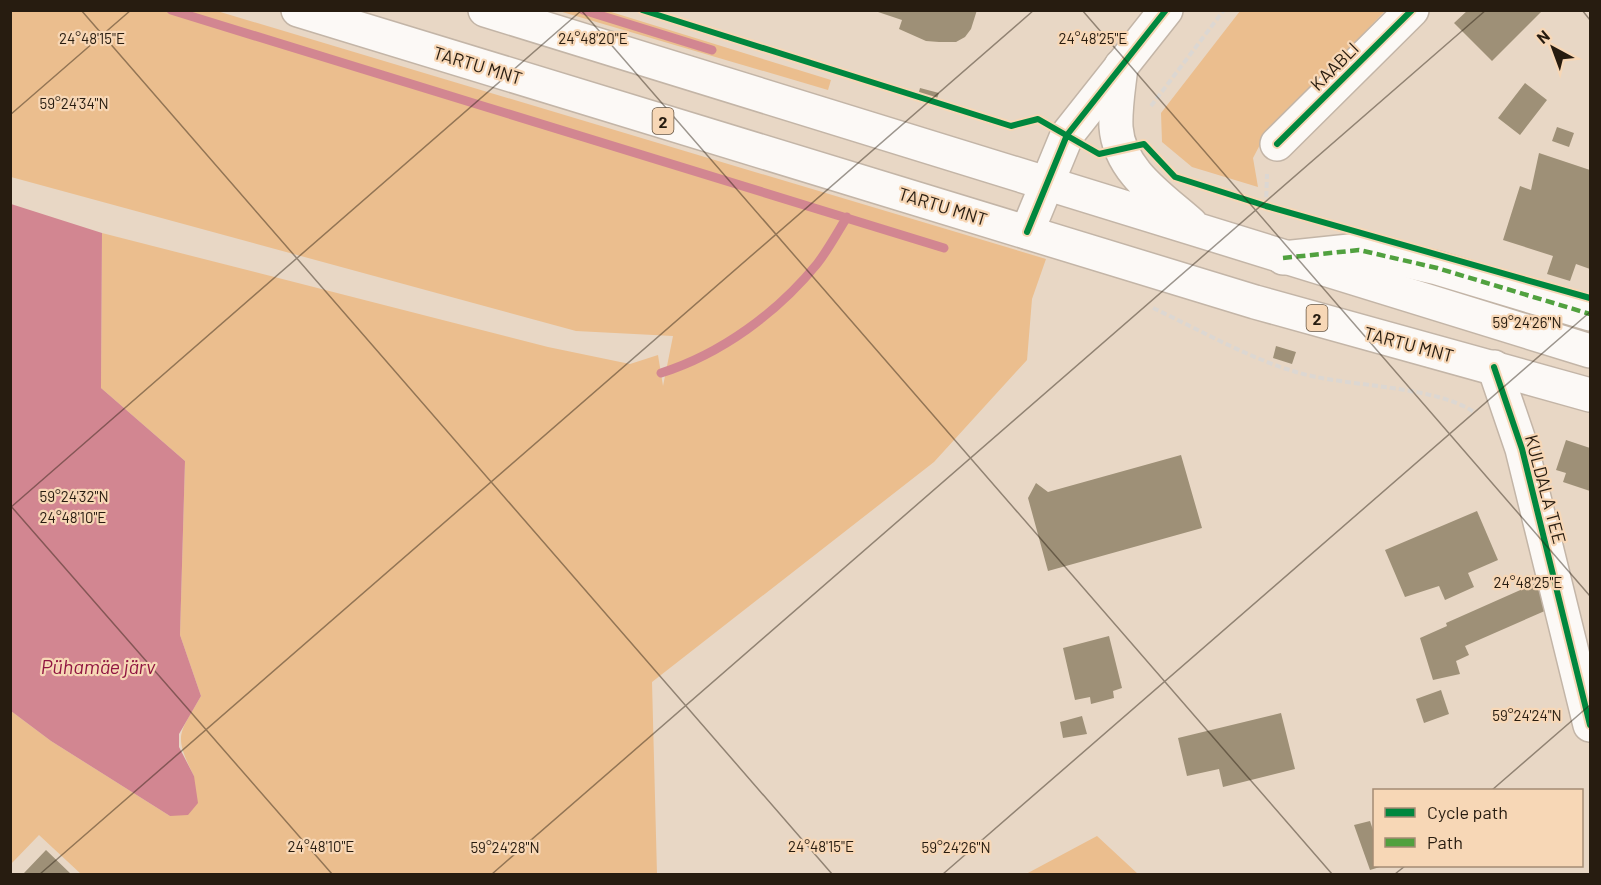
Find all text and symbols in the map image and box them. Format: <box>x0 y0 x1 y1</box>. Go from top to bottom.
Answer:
north arrow <box>1523 18 1583 78</box>
text: N <box>1533 26 1553 47</box>
text: 24°48'15"E <box>59 29 125 47</box>
text: 24°48'20"E <box>558 29 628 47</box>
text: 24°48'25"E <box>1059 29 1127 47</box>
street label: KAABLI <box>1305 37 1363 95</box>
street label: TARTU MNT <box>431 41 525 89</box>
text: 59°24'34"N <box>39 94 109 112</box>
road number: 2 <box>652 108 674 134</box>
street label: TARTU MNT <box>896 182 990 230</box>
road number: 2 <box>1306 305 1328 331</box>
text: 59°24'26"N <box>1492 313 1562 331</box>
street label: TARTU MNT <box>1362 321 1456 367</box>
street label: KULDALA TEE <box>1521 432 1571 546</box>
text: 59°24'32"N <box>39 487 109 505</box>
text: 24°48'10"E <box>40 508 106 526</box>
text: 24°48'25"E <box>1494 573 1562 591</box>
water label: Pühamäe järv <box>41 654 156 678</box>
text: 59°24'24"N <box>1492 706 1562 724</box>
legend <box>1373 789 1583 867</box>
text: Cycle path <box>1427 801 1508 823</box>
text: Path <box>1427 831 1463 853</box>
text: 24°48'10"E <box>288 837 354 855</box>
text: 24°48'15"E <box>788 837 854 855</box>
text: 59°24'28"N <box>470 838 540 856</box>
text: 59°24'26"N <box>921 838 991 856</box>

